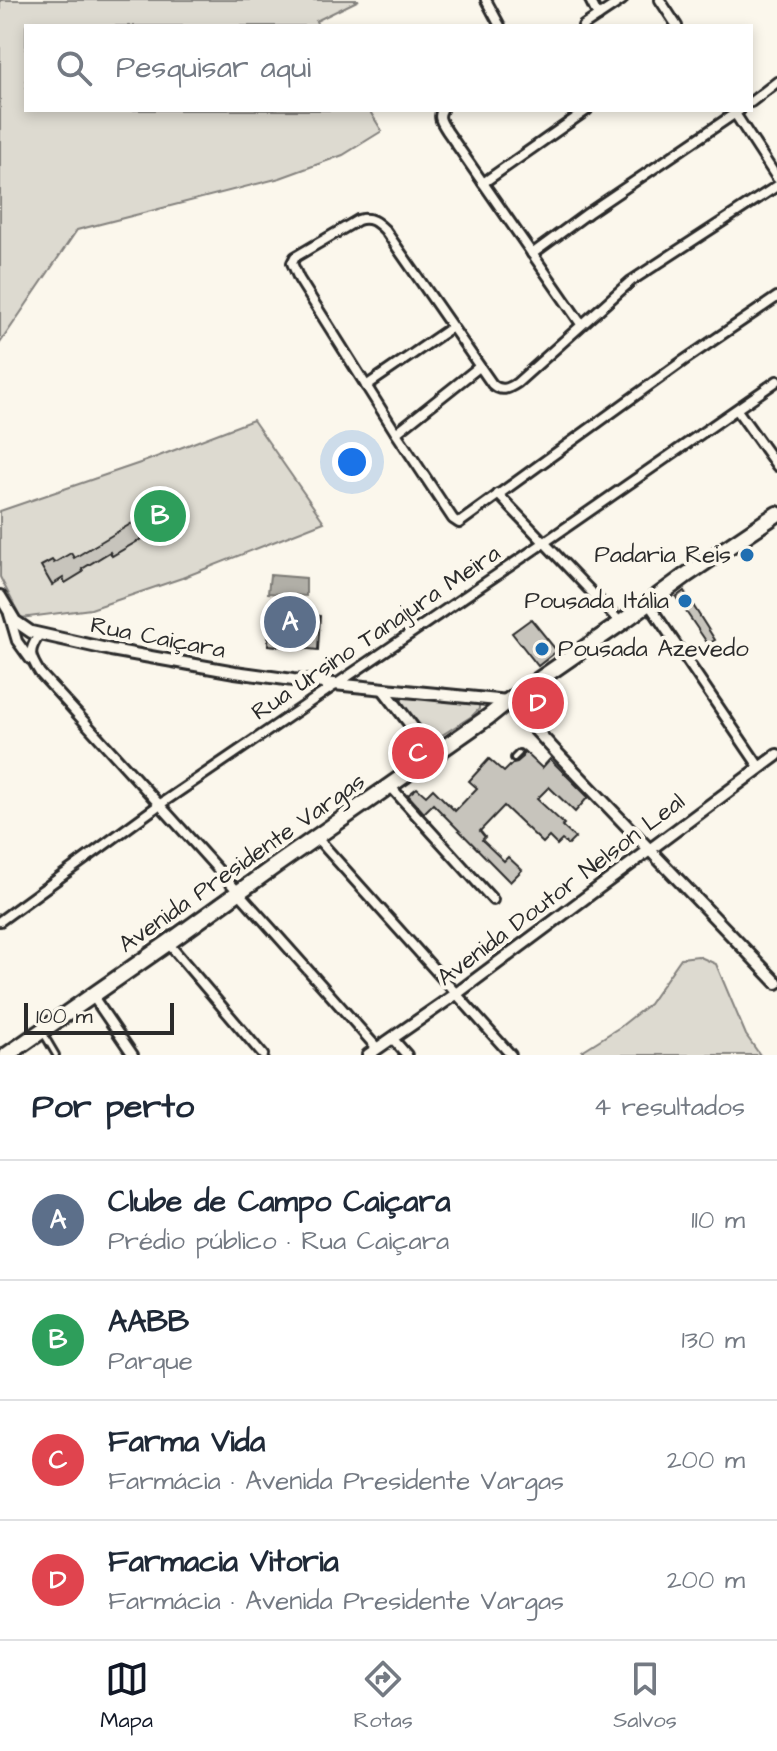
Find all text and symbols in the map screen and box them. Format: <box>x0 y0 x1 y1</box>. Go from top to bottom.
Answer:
search box <box>24 24 753 112</box>
icon: search <box>52 46 96 90</box>
text: Pesquisar aqui <box>116 47 311 89</box>
your location <box>332 442 372 482</box>
pin: B <box>134 486 186 546</box>
street label: Rua Ursino Tanajura Meira <box>245 537 507 729</box>
place label: Padaria Reis <box>595 538 731 572</box>
marker: Padaria Reis <box>738 546 756 564</box>
place label: Pousada Itália <box>524 584 669 618</box>
pin: A <box>264 592 316 652</box>
marker: Pousada Itália <box>676 592 694 610</box>
street label: Rua Caiçara <box>88 608 228 668</box>
place label: Pousada Azevedo <box>558 632 749 666</box>
marker: Pousada Azevedo <box>533 640 551 658</box>
pin: D <box>512 673 564 733</box>
pin: C <box>392 723 444 783</box>
street label: Avenida Presidente Vargas <box>112 765 373 962</box>
street label: Avenida Doutor Nelson Leal <box>430 785 692 995</box>
scale bar <box>24 999 174 1035</box>
text: 100 m <box>36 1001 93 1032</box>
text: Por perto <box>32 1083 194 1131</box>
text: 4 resultados <box>593 1089 745 1125</box>
text: Clube de Campo Caiçara <box>108 1181 450 1223</box>
text: A <box>50 1202 66 1238</box>
text: 110 m <box>691 1202 745 1238</box>
text: Prédio público · Rua Caiçara <box>108 1223 449 1259</box>
text: AABB <box>108 1301 189 1343</box>
text: B <box>49 1322 67 1358</box>
text: 130 m <box>681 1322 745 1358</box>
text: Parque <box>108 1343 193 1379</box>
text: Farma Vida <box>108 1421 265 1463</box>
text: C <box>49 1442 67 1478</box>
text: 200 m <box>667 1442 745 1478</box>
text: Farmácia · Avenida Presidente Vargas <box>108 1463 564 1499</box>
text: Farmacia Vitoria <box>108 1541 339 1583</box>
text: D <box>50 1562 66 1598</box>
text: 200 m <box>667 1562 745 1598</box>
text: Farmácia · Avenida Presidente Vargas <box>108 1583 564 1619</box>
tab: Mapa <box>100 1657 153 1736</box>
tab: Rotas <box>354 1657 413 1736</box>
tab: Salvos <box>613 1657 677 1736</box>

